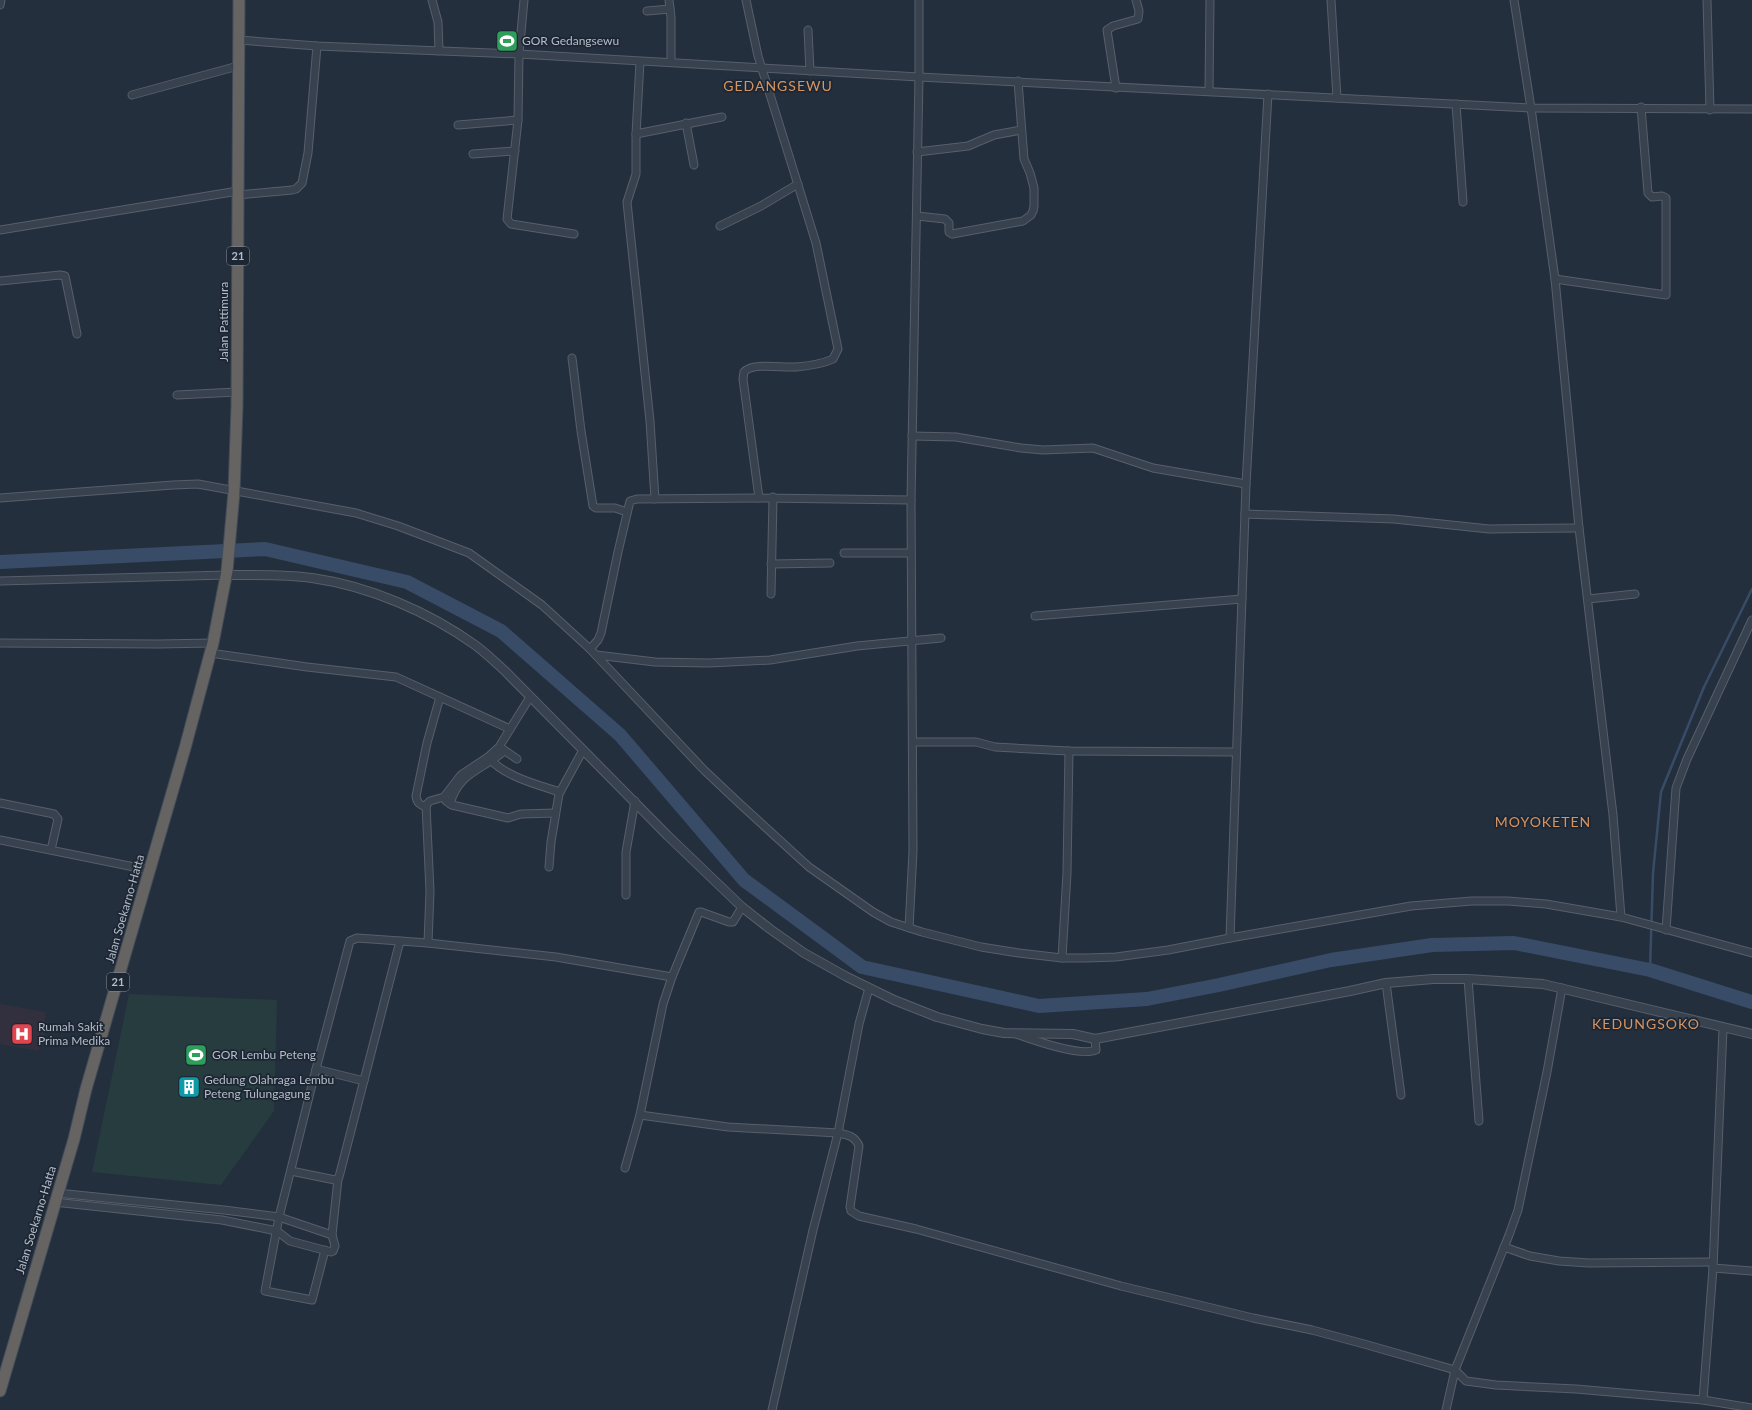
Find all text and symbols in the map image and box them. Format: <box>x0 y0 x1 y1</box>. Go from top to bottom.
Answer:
sports icon: GOR Gedangsewu <box>494 28 520 54</box>
place label: GOR Gedangsewu <box>522 33 619 48</box>
district label: GEDANGSEWU <box>723 77 833 94</box>
road number: 21 <box>227 247 249 265</box>
street label: Jalan Pattimura <box>216 282 231 362</box>
district label: MOYOKETEN <box>1495 813 1591 830</box>
street label: Jalan Soekarno-Hatta <box>102 853 147 965</box>
road number: 21 <box>107 973 129 991</box>
district label: KEDUNGSOKO <box>1592 1015 1700 1032</box>
place label: Rumah Sakit Prima Medika <box>38 1019 110 1048</box>
hospital icon: Rumah Sakit Prima Medika <box>9 1021 35 1047</box>
sports icon: GOR Lembu Peteng <box>183 1042 209 1068</box>
place label: GOR Lembu Peteng <box>212 1047 316 1062</box>
place label: Gedung Olahraga Lembu Peteng Tulungagung <box>204 1072 334 1101</box>
building icon: Gedung Olahraga Lembu Peteng Tulungagung <box>176 1074 202 1100</box>
street label: Jalan Soekarno-Hatta <box>12 1164 59 1276</box>

